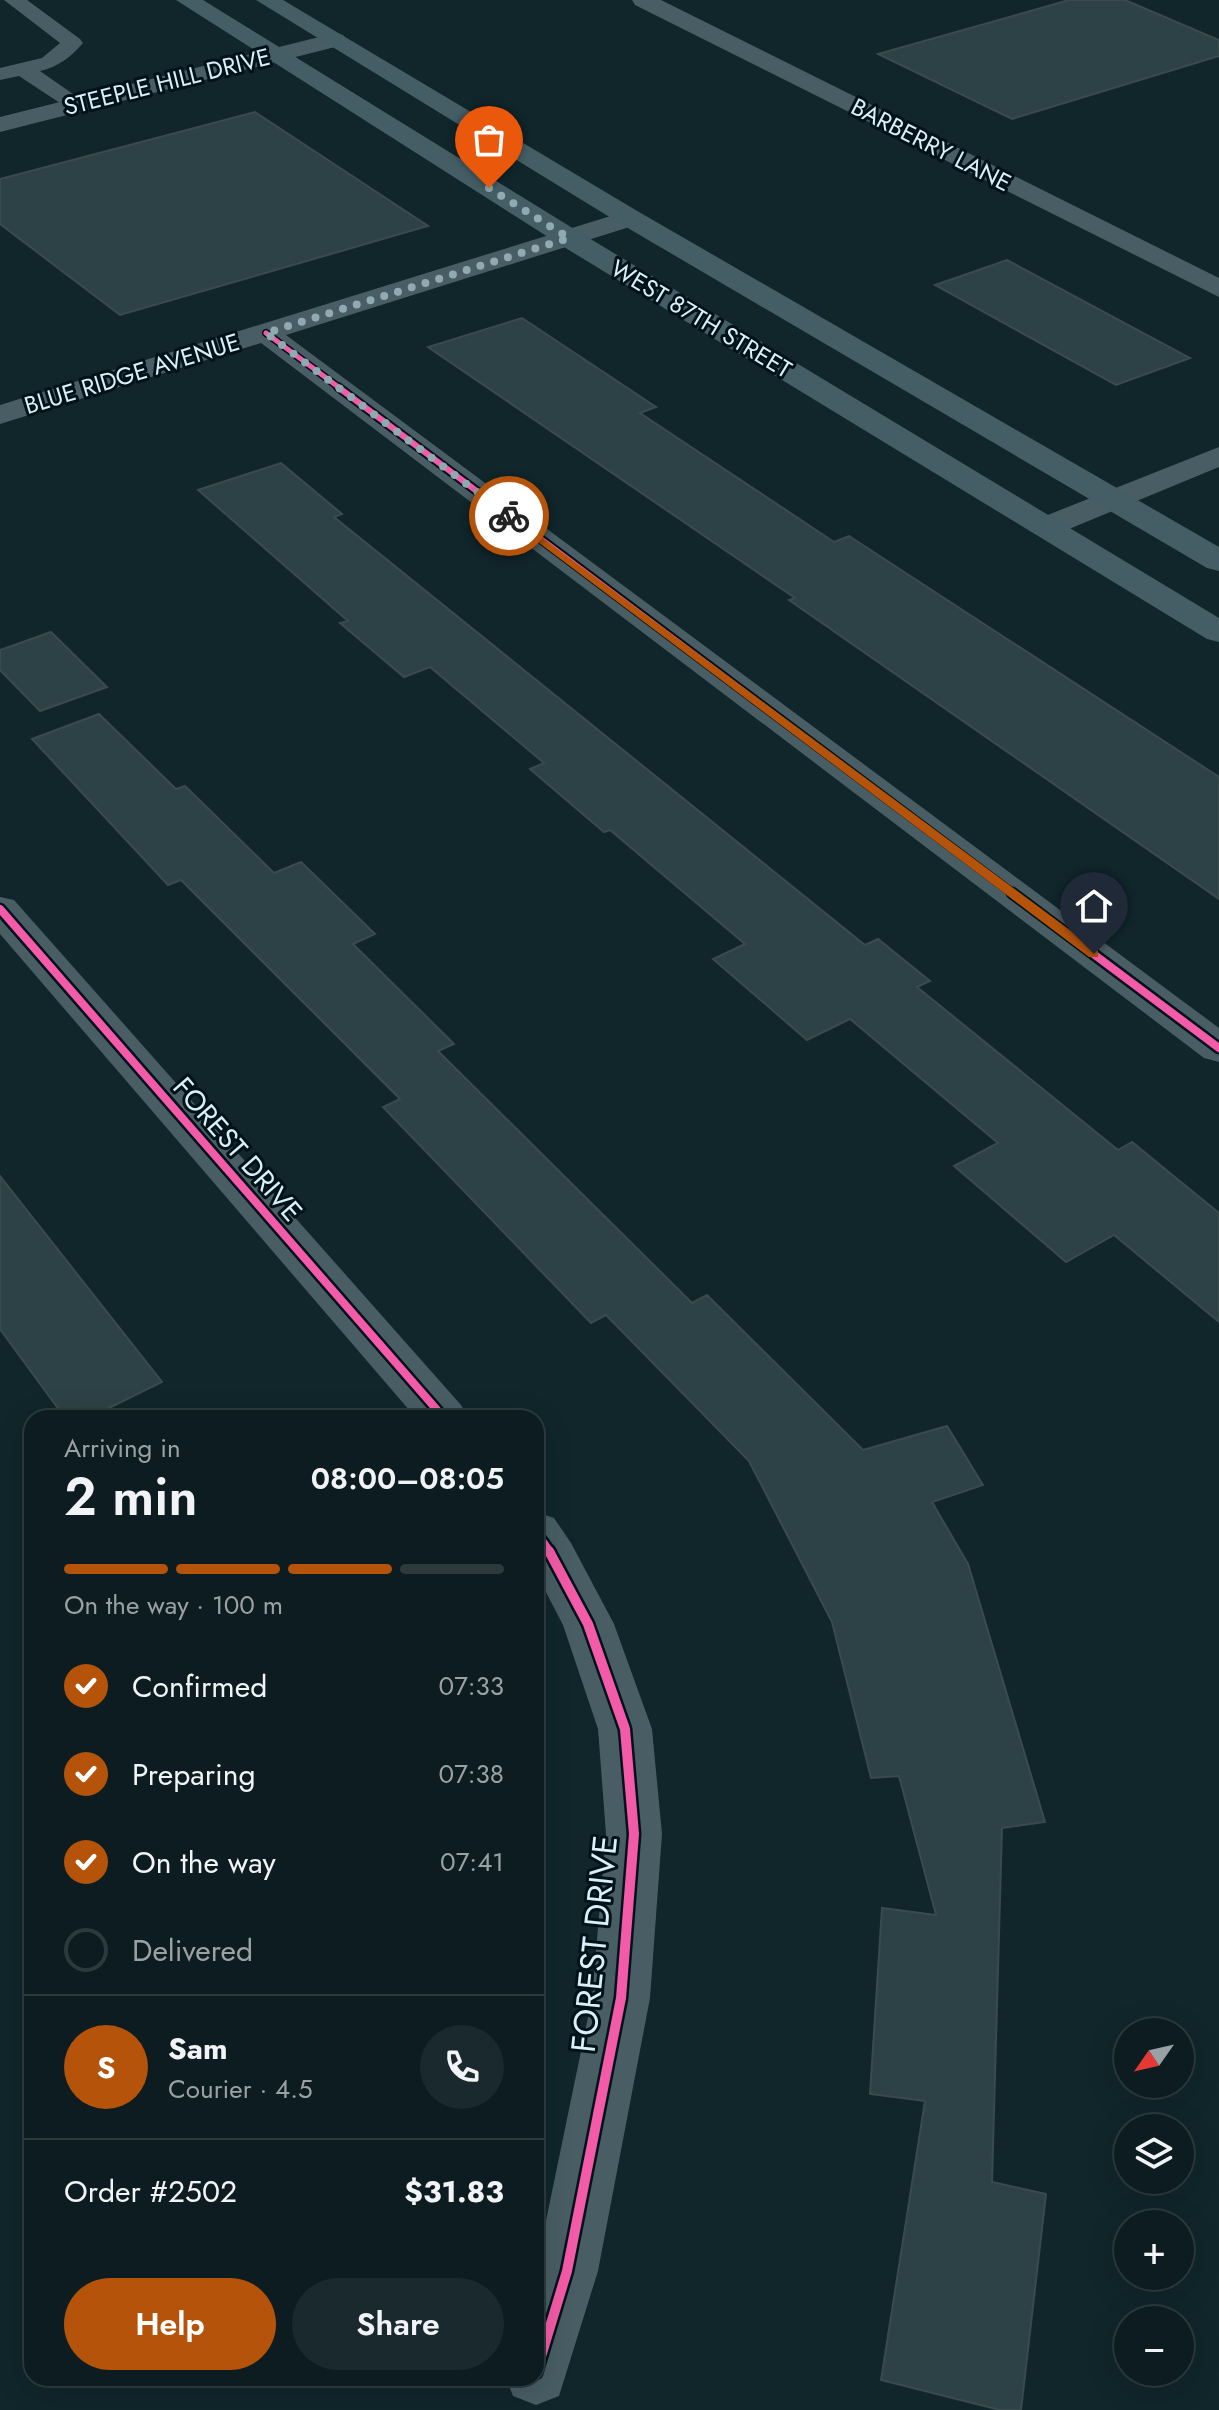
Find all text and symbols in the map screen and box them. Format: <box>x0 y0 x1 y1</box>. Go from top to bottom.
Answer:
street label: STEEPLE HILL DRIVE <box>60 39 274 124</box>
street label: BARBERRY LANE <box>845 89 1017 200</box>
pin <box>455 106 523 188</box>
icon: bag <box>467 118 511 162</box>
street label: WEST 87TH STREET <box>604 251 798 387</box>
street label: BLUE RIDGE AVENUE <box>20 324 244 423</box>
courier <box>469 476 549 556</box>
icon: bike <box>487 494 531 538</box>
pin <box>1060 872 1128 954</box>
icon: home <box>1072 884 1116 928</box>
street label: FOREST DRIVE <box>163 1068 312 1230</box>
text: Arriving in <box>64 1429 181 1467</box>
text: 08:00–08:05 <box>311 1457 504 1500</box>
text: 2 min <box>64 1459 197 1535</box>
text: On the way · 100 m <box>64 1586 283 1624</box>
icon: check <box>64 1664 108 1708</box>
text: Confirmed <box>132 1665 267 1708</box>
text: 07:33 <box>439 1667 504 1705</box>
icon: check <box>64 1752 108 1796</box>
text: Preparing <box>132 1753 256 1796</box>
text: 07:38 <box>439 1755 504 1793</box>
street label: FOREST DRIVE <box>559 1833 630 2055</box>
icon: check <box>64 1840 108 1884</box>
text: On the way <box>132 1841 276 1884</box>
text: 07:41 <box>440 1843 504 1881</box>
text: Delivered <box>132 1929 253 1972</box>
north arrow <box>1114 2018 1194 2098</box>
map controls <box>1114 2018 1194 2386</box>
button: phone <box>420 2025 504 2109</box>
text: Sam <box>168 2027 228 2070</box>
text: S <box>97 2046 115 2089</box>
text: Courier · 4.5 <box>168 2070 313 2108</box>
button: layers <box>1114 2114 1194 2194</box>
text: Order #2502 <box>64 2170 237 2213</box>
text: $31.83 <box>404 2170 504 2213</box>
button: + <box>1114 2210 1194 2290</box>
button: Help <box>64 2278 276 2370</box>
button: Share <box>292 2278 504 2370</box>
button: − <box>1114 2306 1194 2386</box>

